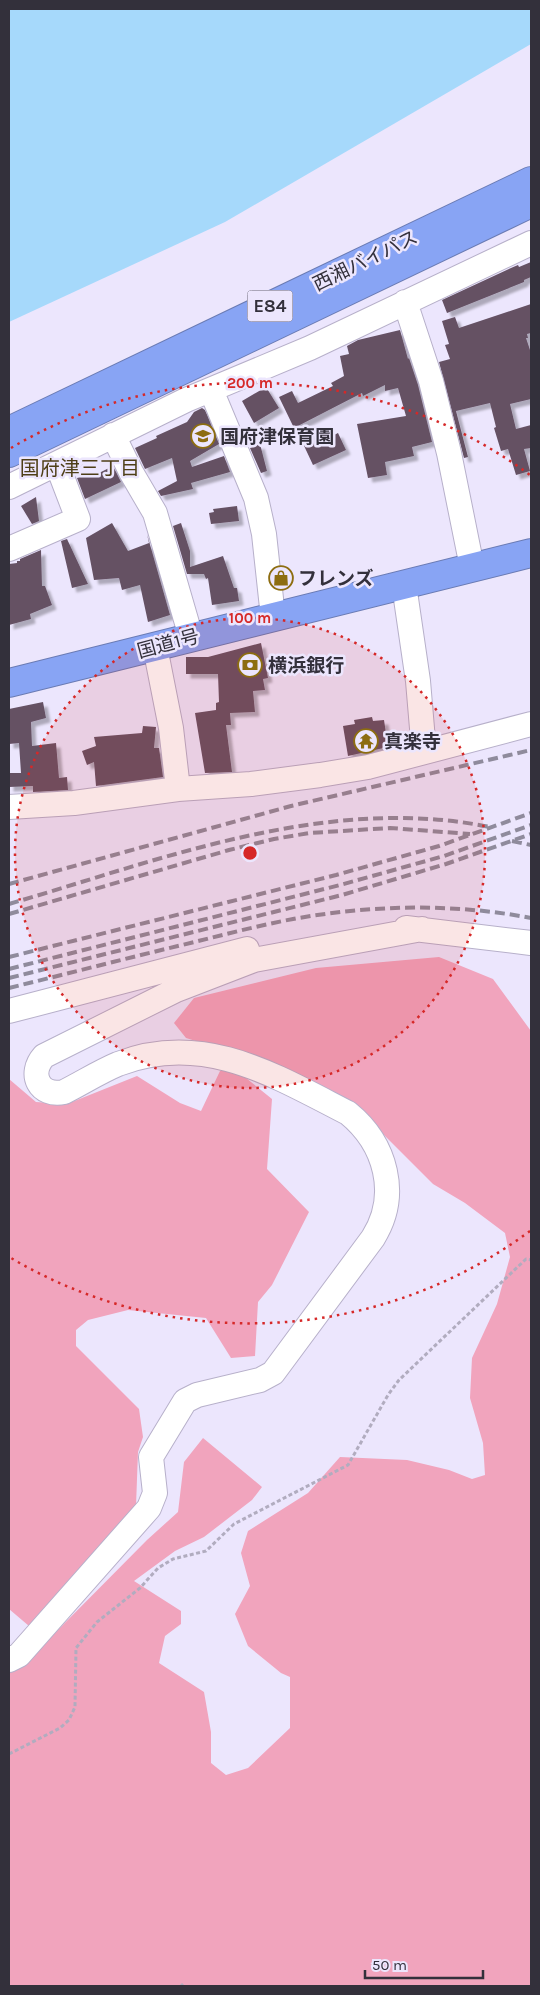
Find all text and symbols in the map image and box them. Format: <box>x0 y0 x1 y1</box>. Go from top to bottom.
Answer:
street label: 西湘バイパス <box>310 226 421 296</box>
road number: E84 <box>248 290 292 322</box>
text: 200 m <box>227 374 273 392</box>
school or university icon: 国府津保育園 <box>190 423 216 449</box>
place label: 国府津保育園 <box>220 426 334 448</box>
district label: 国府津三丁目 <box>20 457 140 480</box>
shop icon: フレンズ <box>268 565 294 591</box>
place label: フレンズ <box>298 568 374 590</box>
text: 100 m <box>229 609 271 627</box>
street label: 国道1号 <box>135 625 202 663</box>
bank icon: 横浜銀行 <box>237 652 263 678</box>
place label: 横浜銀行 <box>268 655 344 677</box>
temple icon: 真楽寺 <box>353 728 379 754</box>
place label: 真楽寺 <box>384 731 441 753</box>
centre of rings <box>241 844 259 862</box>
scale bar <box>365 1948 482 1980</box>
text: 50 m <box>372 1956 407 1974</box>

